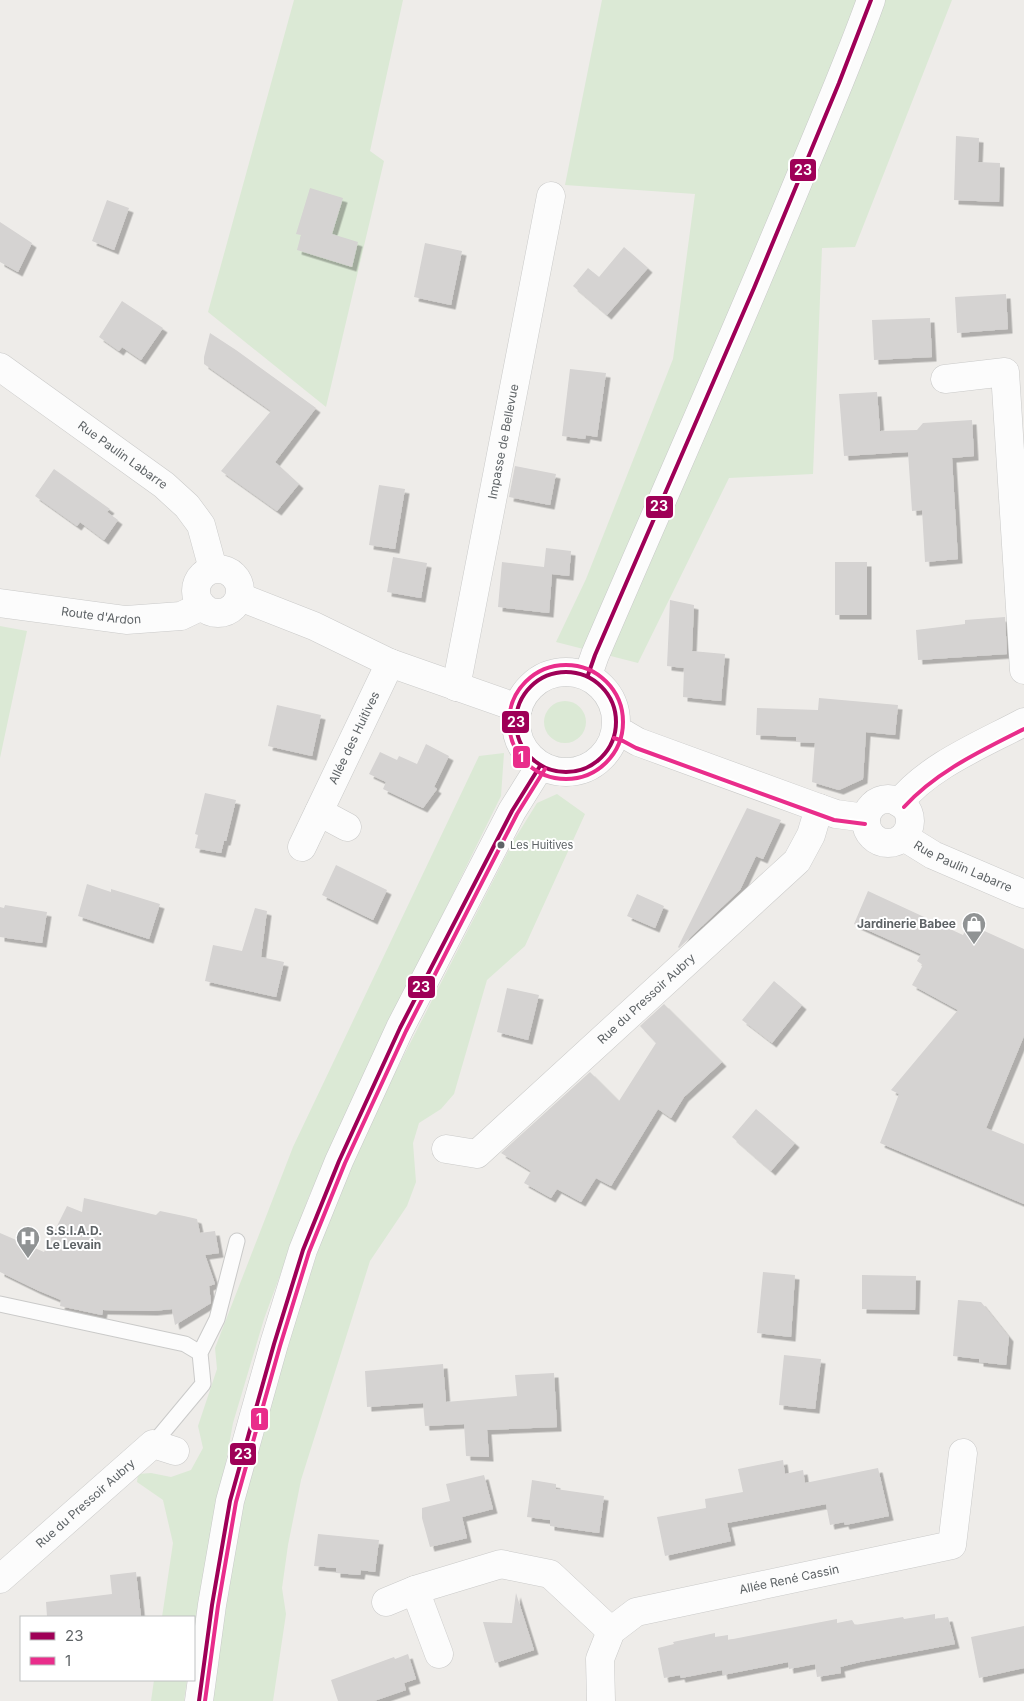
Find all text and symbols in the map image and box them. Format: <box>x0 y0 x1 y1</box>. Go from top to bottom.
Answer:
line badge: 23 <box>789 158 817 182</box>
text: 23 <box>794 161 812 178</box>
street label: Impasse de Bellevue <box>485 383 521 500</box>
street label: Rue Paulin Labarre <box>75 417 171 492</box>
line badge: 23 <box>645 495 674 519</box>
text: 23 <box>650 497 668 514</box>
street label: Route d'Ardon <box>60 603 141 627</box>
street label: Allée des Huitives <box>325 689 382 787</box>
line badge: 23 <box>501 710 530 734</box>
text: 23 <box>507 713 525 730</box>
line badge: 1 <box>512 745 531 769</box>
text: 1 <box>518 748 524 765</box>
street label: Rue Paulin Labarre <box>911 837 1015 895</box>
place label: Les Huitives <box>510 838 574 852</box>
marker: Les Huitives <box>496 840 506 850</box>
shop icon: Jardinerie Babee <box>961 911 987 945</box>
place label: Jardinerie Babee <box>857 916 956 931</box>
street label: Rue du Pressoir Aubry <box>594 950 698 1047</box>
line badge: 23 <box>407 975 436 999</box>
text: 23 <box>412 978 430 995</box>
place label: S.S.I.A.D. Le Levain <box>46 1223 102 1252</box>
hospital icon: S.S.I.A.D. Le Levain <box>15 1225 41 1259</box>
line badge: 1 <box>250 1407 269 1431</box>
text: 1 <box>256 1410 262 1427</box>
line badge: 23 <box>229 1442 257 1466</box>
text: 23 <box>234 1445 252 1462</box>
street label: Rue du Pressoir Aubry <box>33 1455 138 1551</box>
street label: Allée René Cassin <box>738 1561 840 1597</box>
legend <box>20 1616 195 1681</box>
text: 23 <box>65 1626 83 1645</box>
text: 1 <box>65 1651 71 1670</box>

